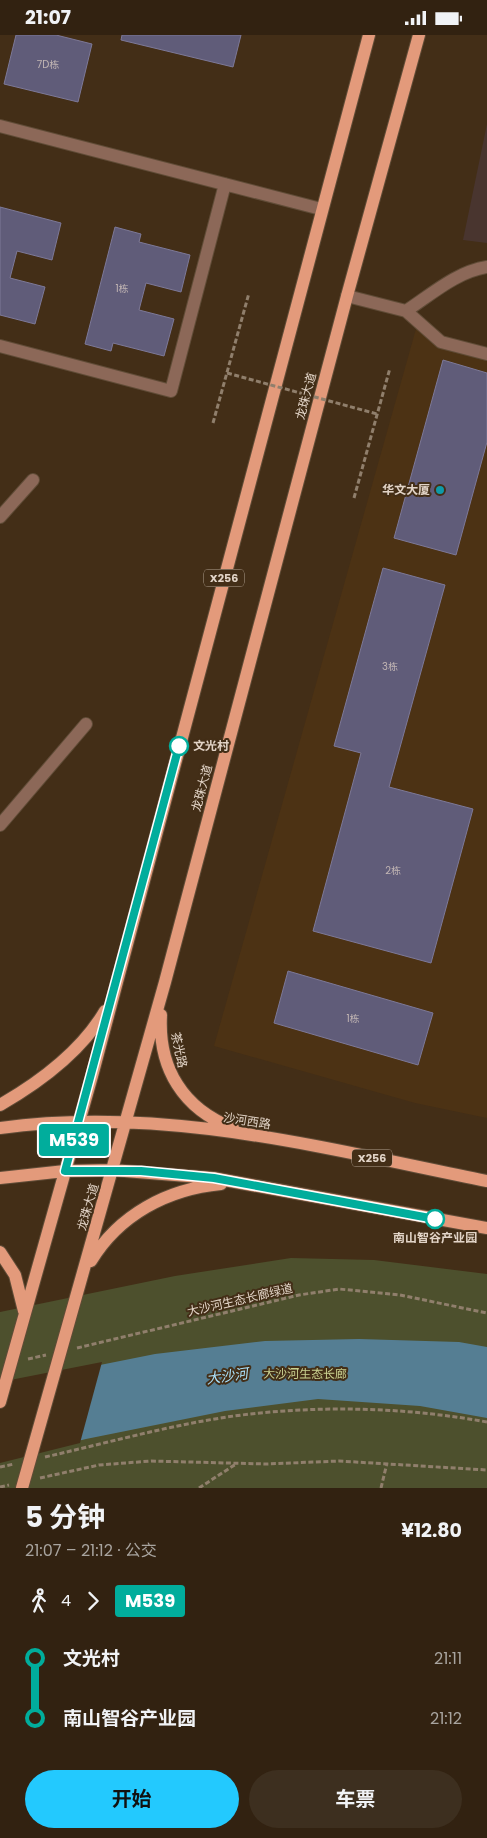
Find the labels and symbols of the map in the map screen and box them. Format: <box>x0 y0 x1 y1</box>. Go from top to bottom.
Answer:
house number: 7D栋 <box>37 57 59 72</box>
house number: 1栋 <box>115 281 129 296</box>
street label: 龙珠大道 <box>291 370 320 421</box>
place label: 华文大厦 <box>382 481 430 498</box>
marker: 华文大厦 <box>434 484 446 496</box>
road number: X256 <box>204 569 244 587</box>
house number: 3栋 <box>382 659 398 674</box>
marker: 文光村 <box>169 736 189 756</box>
place label: 文光村 <box>193 737 229 754</box>
street label: 龙珠大道 <box>187 762 216 813</box>
house number: 2栋 <box>385 863 401 878</box>
house number: 1栋 <box>346 1011 360 1026</box>
street label: 茶光路 <box>167 1031 192 1069</box>
street label: 沙河西路 <box>222 1108 272 1133</box>
line badge: M539 <box>39 1124 109 1156</box>
road number: X256 <box>352 1149 392 1167</box>
street label: 龙珠大道 <box>73 1181 102 1232</box>
marker: 南山智谷产业园 <box>425 1209 445 1229</box>
place label: 南山智谷产业园 <box>393 1229 477 1246</box>
street label: 大沙河生态长廊绿道 <box>185 1279 294 1320</box>
water label: 大沙河 <box>205 1363 252 1389</box>
park label: 大沙河生态长廊 <box>263 1365 347 1382</box>

